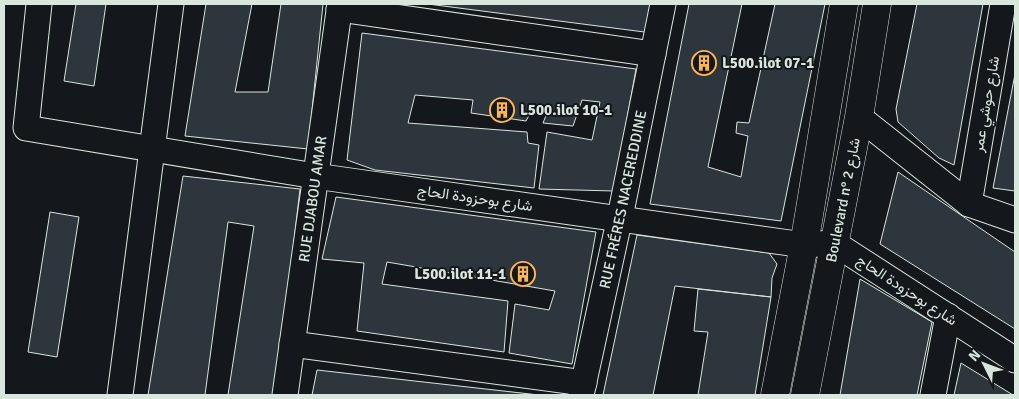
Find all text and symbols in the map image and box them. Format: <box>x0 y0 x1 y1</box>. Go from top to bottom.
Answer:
building icon: L500.ilot 07-1 <box>691 50 717 76</box>
place label: L500.ilot 07-1 <box>722 54 814 72</box>
street label: شارع حوشي عمر <box>969 54 1007 155</box>
building icon: L500.ilot 10-1 <box>489 97 515 123</box>
place label: L500.ilot 10-1 <box>520 101 612 119</box>
street label: RUE FRÉRES NACEREDDINE <box>596 109 650 290</box>
street label: RUE DJABOU AMAR <box>295 135 330 263</box>
street label: Boulevard n° شارع 2 <box>822 136 866 264</box>
street label: شارع بوحزودة الحاج <box>416 181 534 217</box>
street label: شارع بوحزودة الحاج <box>852 251 961 331</box>
building icon: L500.ilot 11-1 <box>510 261 536 287</box>
place label: L500.ilot 11-1 <box>414 265 506 283</box>
north arrow <box>959 339 1009 389</box>
text: N <box>965 346 984 365</box>

